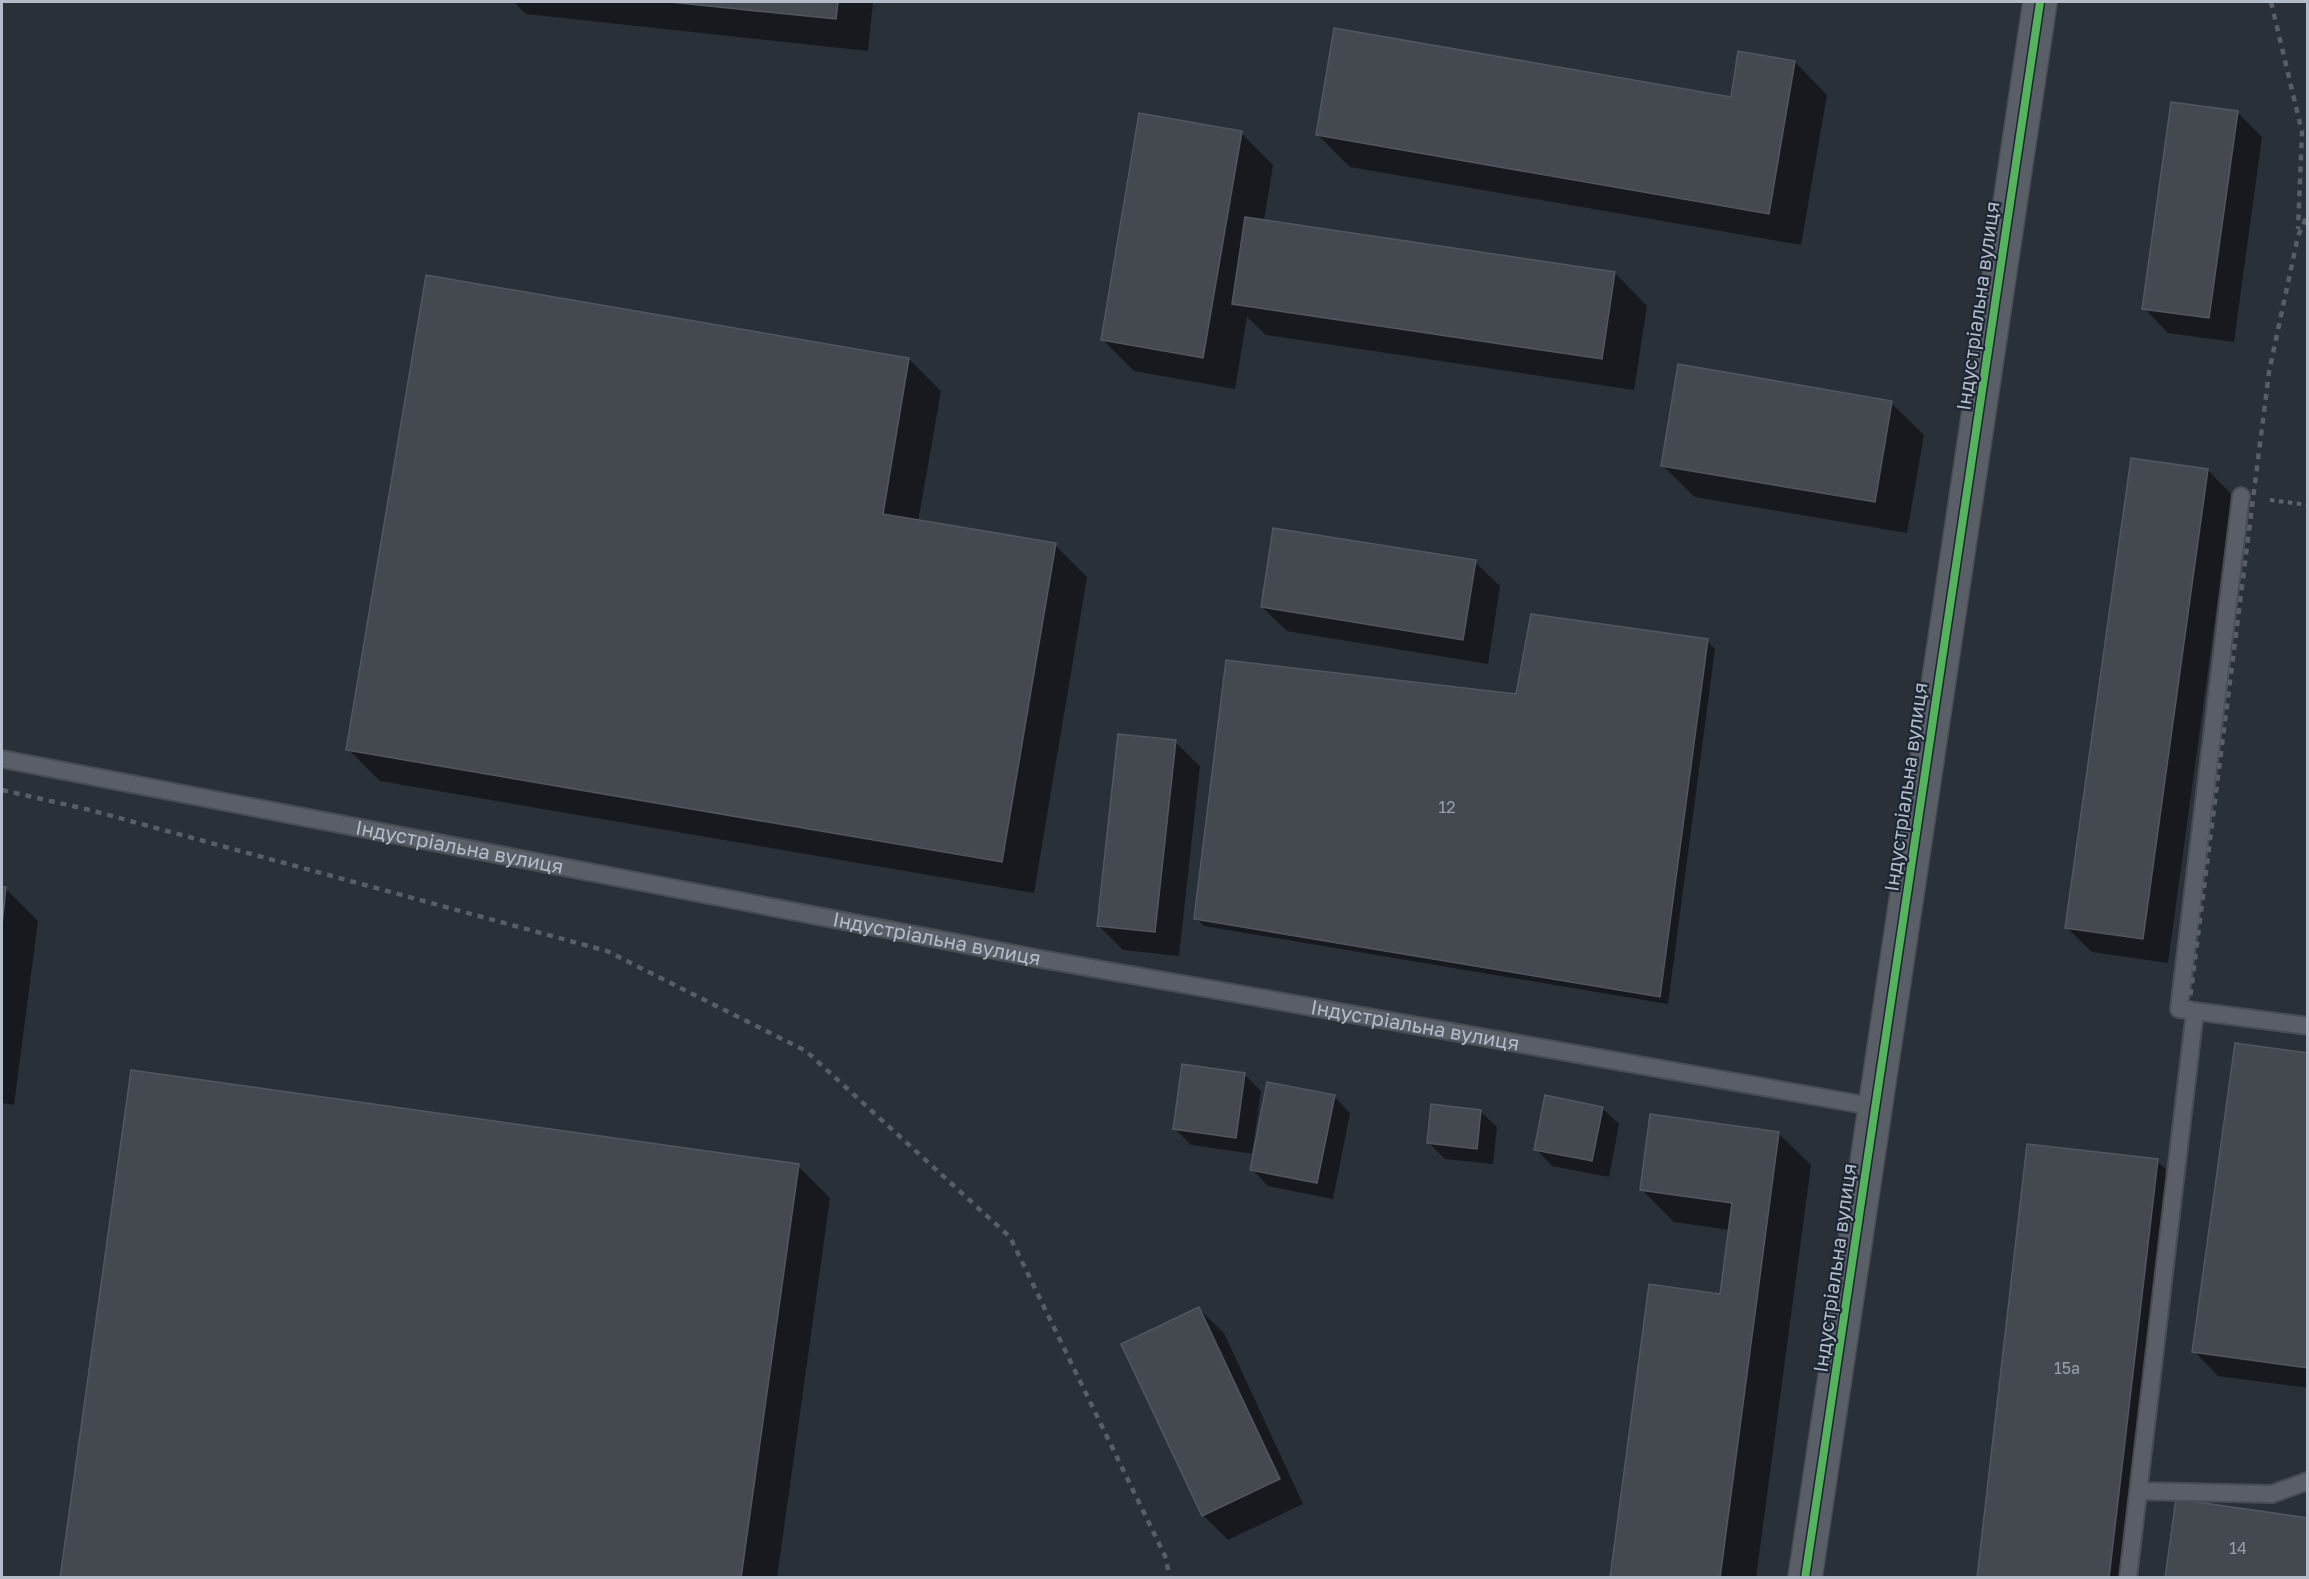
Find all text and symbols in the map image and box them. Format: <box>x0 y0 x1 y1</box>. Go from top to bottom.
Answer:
street label: Індустріальна вулиця <box>1950 200 2004 412</box>
street label: Індустріальна вулиця <box>1878 681 1932 893</box>
house number: 12 <box>1438 797 1456 817</box>
street label: Індустріальна вулиця <box>354 814 566 878</box>
street label: Індустріальна вулиця <box>831 906 1043 970</box>
street label: Індустріальна вулиця <box>1309 994 1521 1055</box>
street label: Індустріальна вулиця <box>1807 1162 1861 1374</box>
house number: 15а <box>2054 1358 2080 1378</box>
house number: 14 <box>2229 1538 2247 1558</box>

